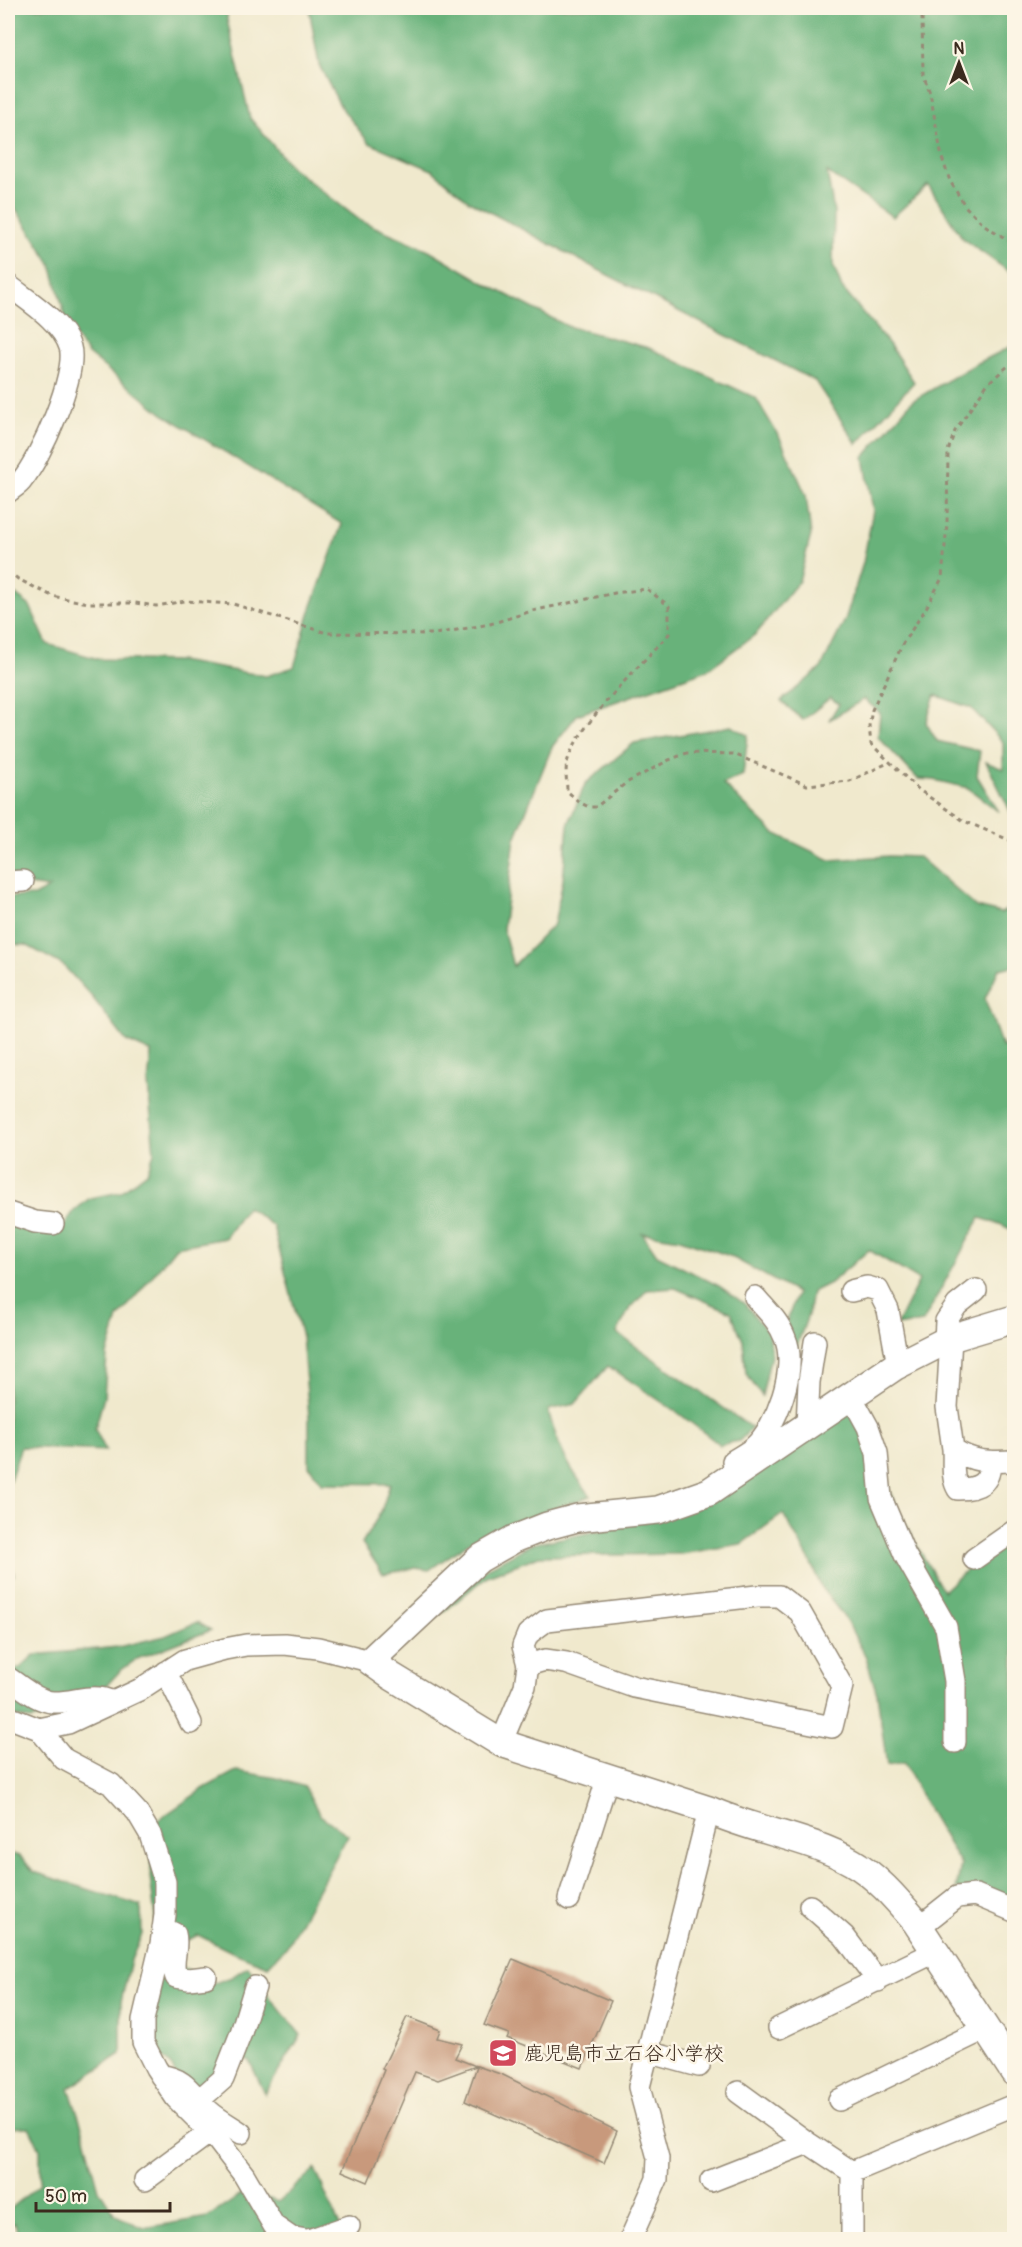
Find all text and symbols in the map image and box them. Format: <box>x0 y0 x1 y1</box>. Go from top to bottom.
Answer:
north arrow <box>929 33 989 93</box>
text: N <box>954 39 965 59</box>
school or university icon: 鹿児島市立石谷小学校 <box>487 2037 519 2069</box>
place label: 鹿児島市立石谷小学校 <box>524 2041 724 2066</box>
scale bar <box>36 2175 170 2213</box>
text: 50 m <box>45 2185 87 2208</box>

